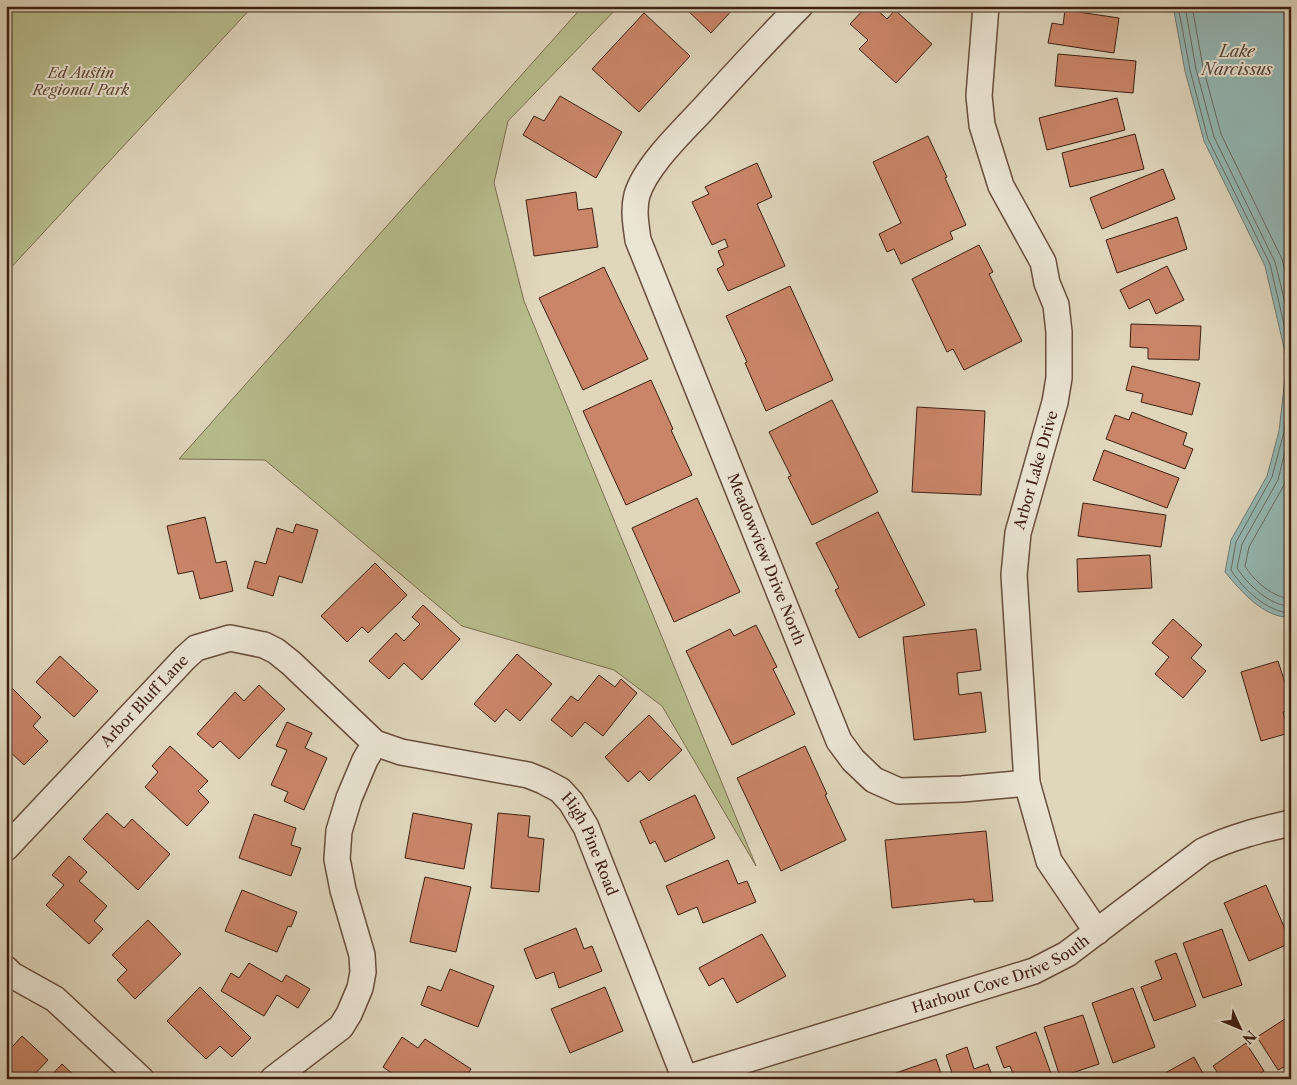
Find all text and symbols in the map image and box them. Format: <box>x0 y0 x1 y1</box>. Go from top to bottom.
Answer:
water label: Lake Narcissus <box>1200 41 1272 79</box>
park label: Ed Austin Regional Park <box>32 63 130 99</box>
street label: Arbor Lake Drive <box>1009 408 1062 533</box>
street label: Meadowview Drive North <box>724 470 810 648</box>
street label: Arbor Bluff Lane <box>96 651 192 751</box>
street label: High Pine Road <box>558 788 622 898</box>
street label: Harbour Cove Drive South <box>909 930 1093 1017</box>
north arrow <box>1214 1002 1264 1052</box>
text: N <box>1239 1026 1260 1048</box>

